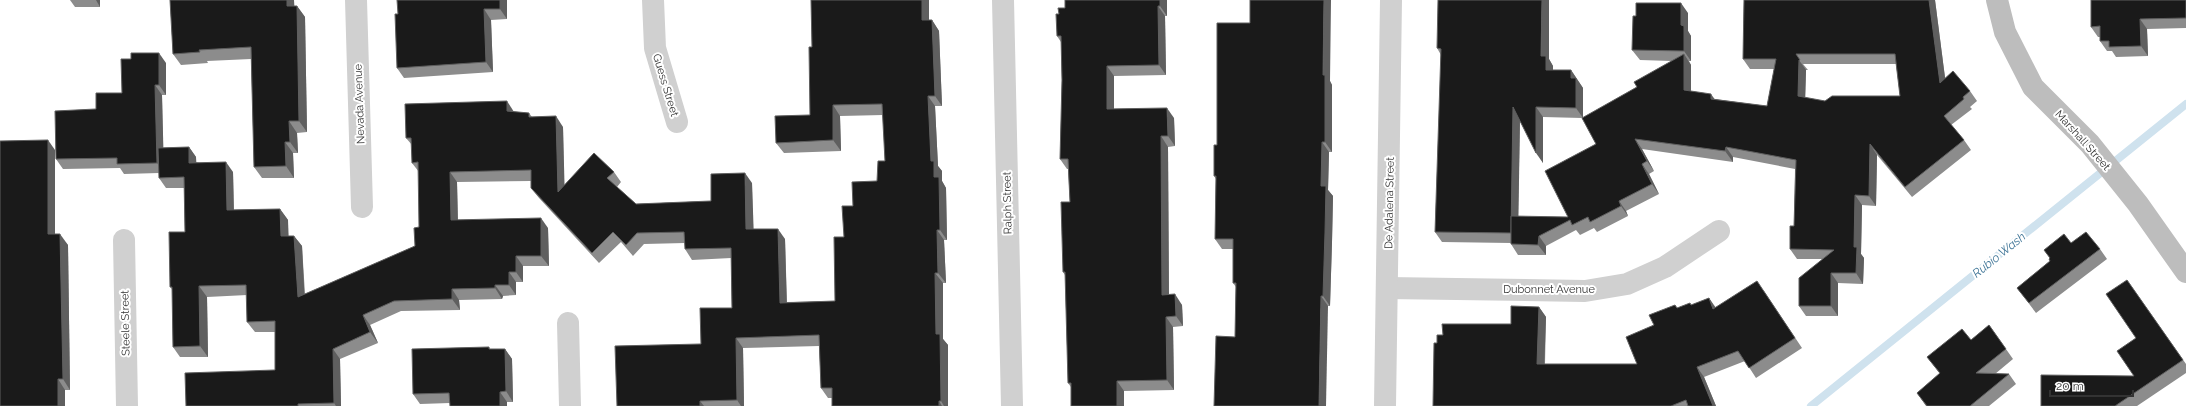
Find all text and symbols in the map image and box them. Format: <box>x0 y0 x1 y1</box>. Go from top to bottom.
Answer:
street label: Guess Street <box>650 52 681 118</box>
street label: Nevada Avenue <box>352 63 367 144</box>
street label: Marshall Street <box>2052 108 2113 173</box>
street label: De Adalena Street <box>1382 157 1397 249</box>
street label: Ralph Street <box>1000 171 1015 234</box>
water label: Rubio Wash <box>1970 229 2029 281</box>
street label: Dubonnet Avenue <box>1503 283 1595 296</box>
street label: Steele Street <box>118 290 133 356</box>
scale bar <box>2050 372 2133 398</box>
text: 20 m <box>2056 379 2084 393</box>

